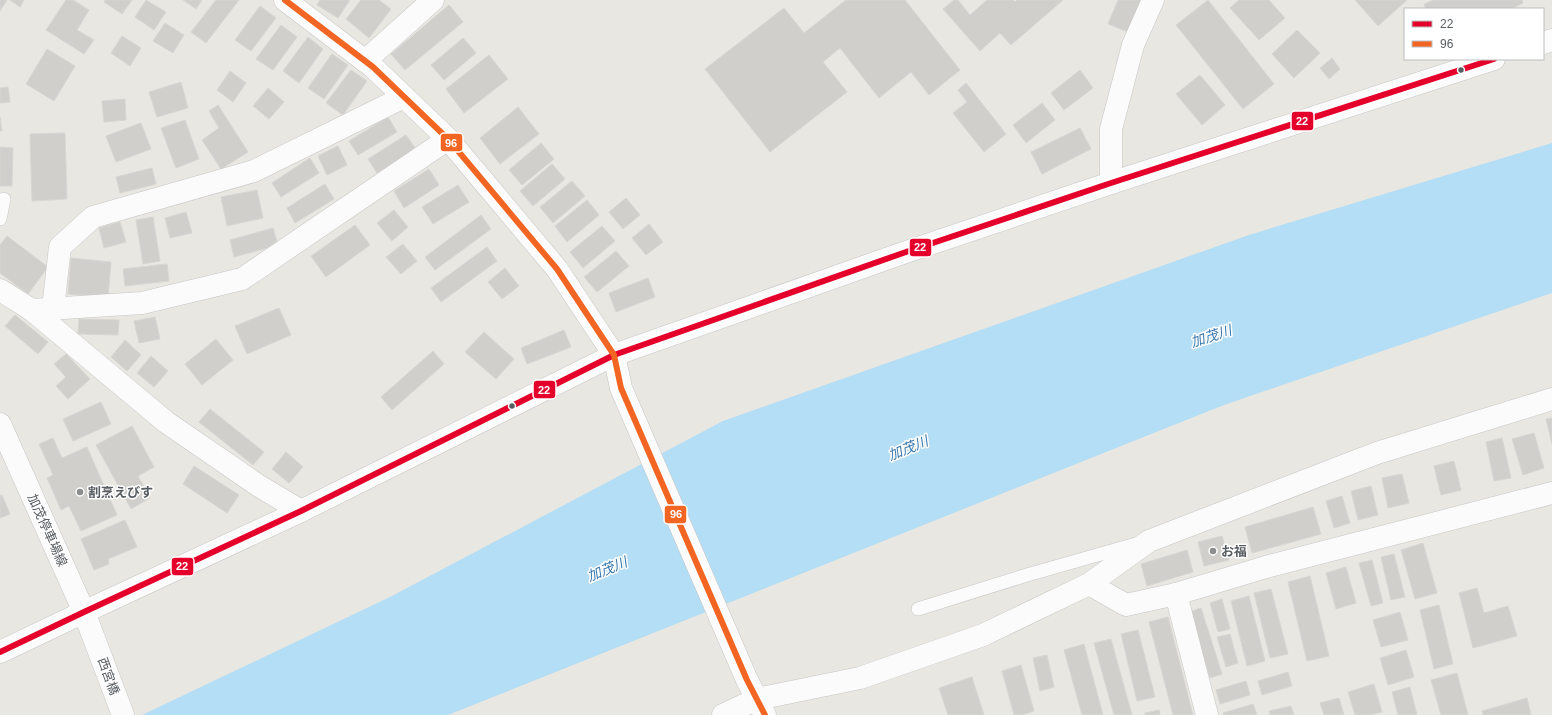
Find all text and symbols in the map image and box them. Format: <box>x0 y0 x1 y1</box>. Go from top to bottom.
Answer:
legend <box>1404 8 1544 60</box>
text: 22 <box>1440 17 1454 31</box>
text: 96 <box>1440 37 1454 51</box>
unlabelled marker <box>1456 65 1466 75</box>
line badge: 22 <box>1291 111 1314 131</box>
text: 22 <box>1296 115 1308 127</box>
line badge: 96 <box>440 133 463 152</box>
text: 96 <box>445 137 457 149</box>
line badge: 22 <box>909 238 932 257</box>
text: 22 <box>914 241 926 253</box>
water label: 加茂川 <box>1189 321 1235 350</box>
line badge: 22 <box>533 380 556 399</box>
text: 22 <box>538 384 550 396</box>
unlabelled marker <box>507 401 517 411</box>
water label: 加茂川 <box>886 432 932 463</box>
place label: 割烹えびす <box>88 485 153 500</box>
marker: 割烹えびす <box>75 487 85 497</box>
street label: 加茂停車場線 <box>25 492 70 569</box>
line badge: 96 <box>664 505 687 524</box>
text: 96 <box>670 508 682 520</box>
place label: お福 <box>1221 544 1247 559</box>
marker: お福 <box>1208 546 1218 556</box>
water label: 加茂川 <box>585 553 631 584</box>
line badge: 22 <box>171 557 194 576</box>
text: 22 <box>176 560 188 572</box>
street label: 西宮橋 <box>95 655 122 697</box>

